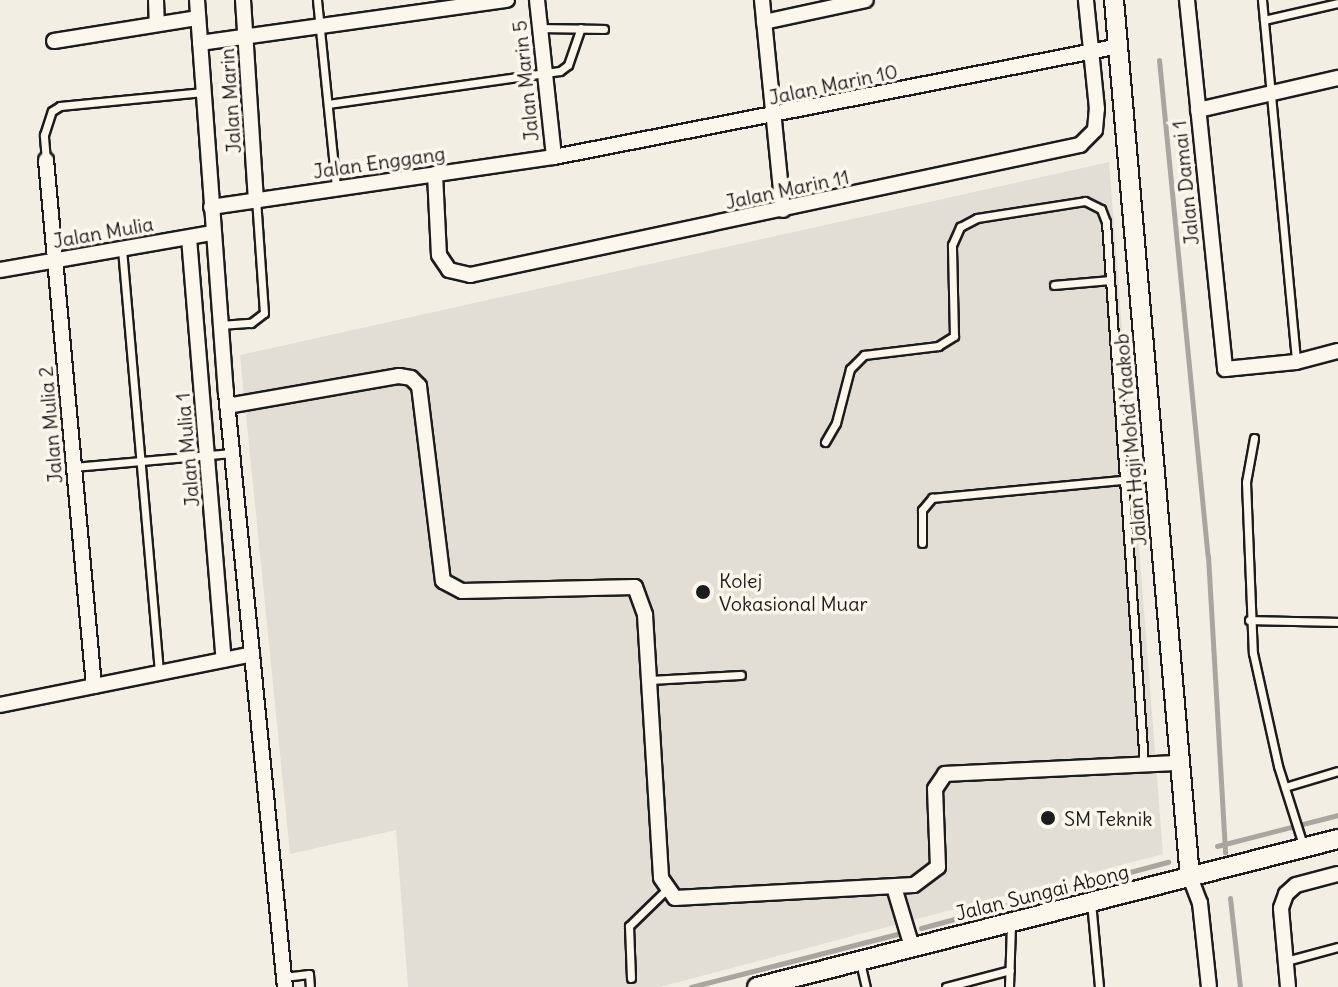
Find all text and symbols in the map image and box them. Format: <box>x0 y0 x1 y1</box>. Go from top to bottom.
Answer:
street label: Jalan Marin 5 <box>507 19 543 143</box>
street label: Jalan Marin <box>214 48 246 154</box>
street label: Jalan Marin 10 <box>766 59 900 109</box>
street label: Jalan Damai 1 <box>1167 119 1203 247</box>
street label: Jalan Enggang <box>311 141 447 183</box>
street label: Jalan Marin 11 <box>723 164 851 214</box>
street label: Jalan Mulia <box>51 211 155 253</box>
street label: Jalan Haji Mohd Yaakob <box>1109 333 1151 547</box>
street label: Jalan Mulia 2 <box>33 365 67 485</box>
street label: Jalan Mulia 1 <box>170 392 204 508</box>
place label: Kolej Vokasional Muar <box>719 568 868 615</box>
marker: Kolej Vokasional Muar <box>694 583 712 601</box>
place label: SM Teknik <box>1064 806 1152 830</box>
marker: SM Teknik <box>1039 809 1057 827</box>
street label: Jalan Sungai Abong <box>953 859 1131 925</box>

